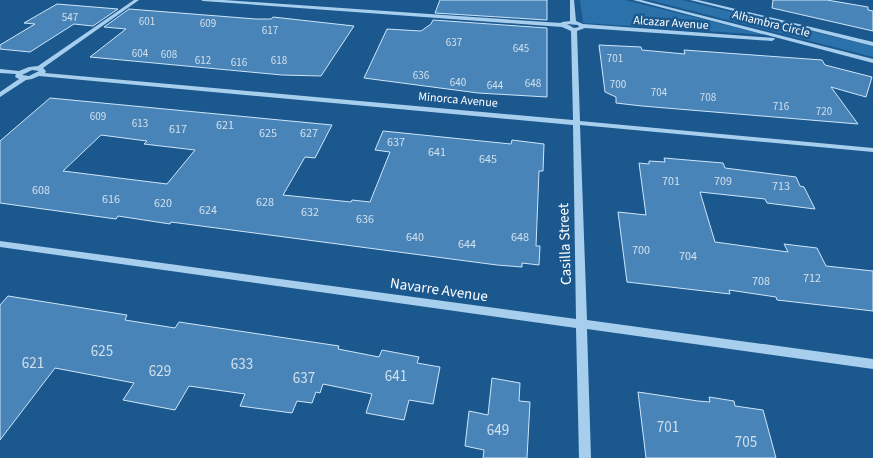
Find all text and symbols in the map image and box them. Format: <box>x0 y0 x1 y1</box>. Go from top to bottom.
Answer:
street label: Alhambra Circle <box>730 6 812 42</box>
house number: 547 <box>62 10 78 25</box>
street label: Alcazar Avenue <box>633 12 709 34</box>
house number: 601 <box>139 14 155 29</box>
house number: 609 <box>200 16 216 31</box>
house number: 617 <box>262 23 278 38</box>
house number: 637 <box>446 35 462 50</box>
house number: 645 <box>513 41 529 56</box>
house number: 604 <box>132 46 149 61</box>
house number: 608 <box>161 47 178 62</box>
house number: 701 <box>607 51 623 66</box>
house number: 612 <box>195 53 211 68</box>
house number: 618 <box>271 53 288 68</box>
house number: 616 <box>231 55 248 70</box>
house number: 636 <box>413 68 430 83</box>
house number: 640 <box>450 75 466 90</box>
house number: 648 <box>525 76 542 91</box>
house number: 700 <box>610 77 626 92</box>
house number: 644 <box>487 78 504 93</box>
house number: 704 <box>651 85 668 100</box>
street label: Minorca Avenue <box>418 88 498 112</box>
house number: 708 <box>700 90 717 105</box>
house number: 716 <box>773 99 790 114</box>
house number: 720 <box>816 104 832 119</box>
house number: 609 <box>90 109 106 124</box>
house number: 613 <box>132 116 148 131</box>
house number: 621 <box>216 117 234 134</box>
house number: 617 <box>169 121 187 138</box>
house number: 625 <box>259 125 277 142</box>
house number: 627 <box>300 125 318 142</box>
house number: 637 <box>387 134 405 151</box>
house number: 641 <box>428 144 446 161</box>
house number: 645 <box>479 151 497 168</box>
house number: 701 <box>662 173 680 190</box>
house number: 709 <box>714 173 732 190</box>
house number: 713 <box>772 178 790 195</box>
house number: 608 <box>32 182 50 199</box>
house number: 616 <box>102 191 120 208</box>
house number: 628 <box>256 194 274 211</box>
house number: 620 <box>154 195 172 212</box>
house number: 624 <box>199 202 217 219</box>
street label: Casilla Street <box>553 203 577 285</box>
house number: 632 <box>301 204 319 221</box>
house number: 636 <box>356 211 374 228</box>
house number: 640 <box>406 229 424 246</box>
house number: 648 <box>511 229 529 246</box>
house number: 644 <box>458 236 476 253</box>
house number: 700 <box>632 242 650 259</box>
house number: 704 <box>679 248 697 265</box>
house number: 712 <box>803 270 821 287</box>
street label: Navarre Avenue <box>389 273 489 307</box>
house number: 708 <box>752 273 770 290</box>
house number: 625 <box>91 341 113 362</box>
house number: 621 <box>22 353 44 374</box>
house number: 633 <box>231 354 253 375</box>
house number: 629 <box>149 361 171 382</box>
house number: 641 <box>385 366 407 387</box>
house number: 637 <box>293 368 315 389</box>
house number: 701 <box>657 417 679 438</box>
house number: 649 <box>487 420 509 441</box>
house number: 705 <box>735 432 757 453</box>

